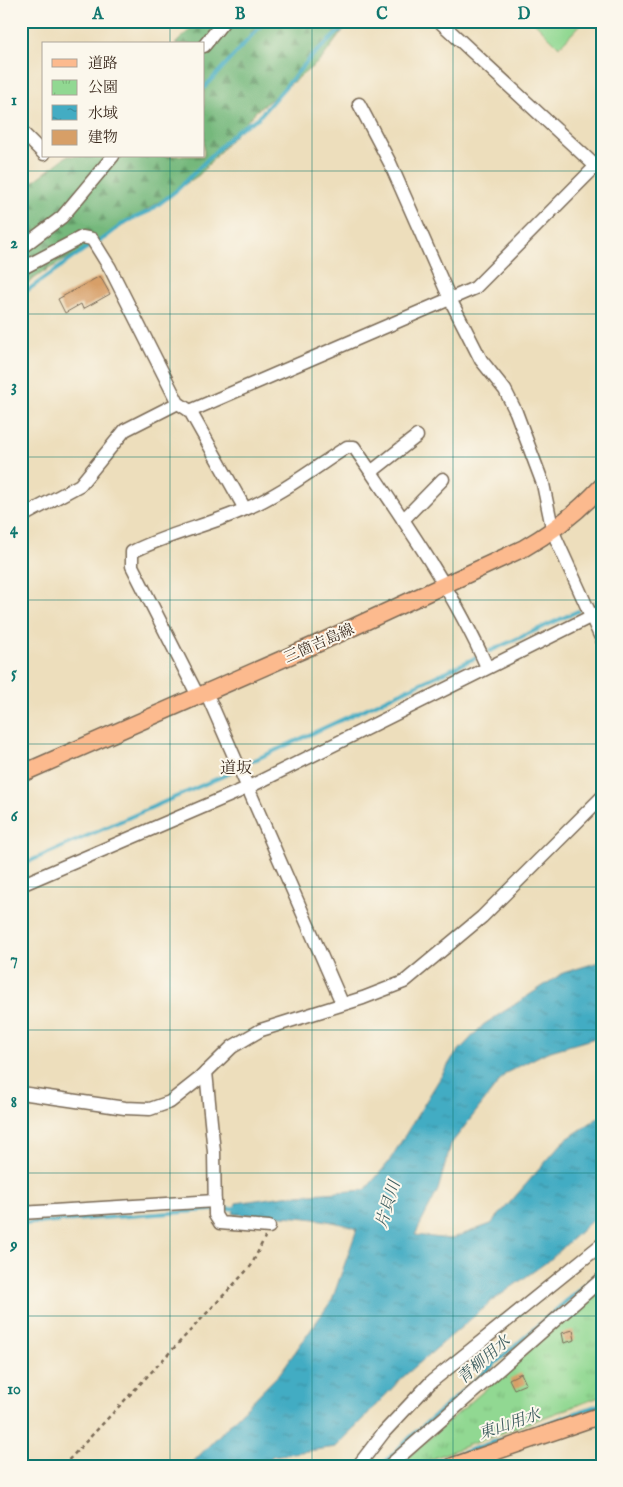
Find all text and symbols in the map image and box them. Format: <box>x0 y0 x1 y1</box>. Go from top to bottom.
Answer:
text: A <box>92 5 105 25</box>
text: B <box>235 5 246 25</box>
text: C <box>376 5 388 25</box>
text: D <box>518 5 531 25</box>
legend <box>42 42 205 158</box>
text: 道路 <box>88 54 118 73</box>
text: 公園 <box>88 78 118 97</box>
text: 1 <box>11 91 17 111</box>
text: 水域 <box>88 104 118 123</box>
text: 建物 <box>88 128 118 147</box>
text: 2 <box>10 234 18 254</box>
text: 3 <box>11 377 17 397</box>
text: 4 <box>10 520 19 540</box>
street label: 三箇吉島線 <box>281 620 357 667</box>
text: 5 <box>11 664 17 684</box>
district label: 道坂 <box>220 759 252 779</box>
text: 6 <box>11 807 19 827</box>
text: 7 <box>10 950 18 970</box>
text: 8 <box>11 1093 17 1113</box>
water label: 片貝川 <box>372 1177 406 1230</box>
text: 9 <box>10 1236 18 1256</box>
water label: 青柳用水 <box>454 1331 517 1389</box>
text: 10 <box>7 1380 21 1400</box>
water label: 東山用水 <box>476 1404 545 1445</box>

